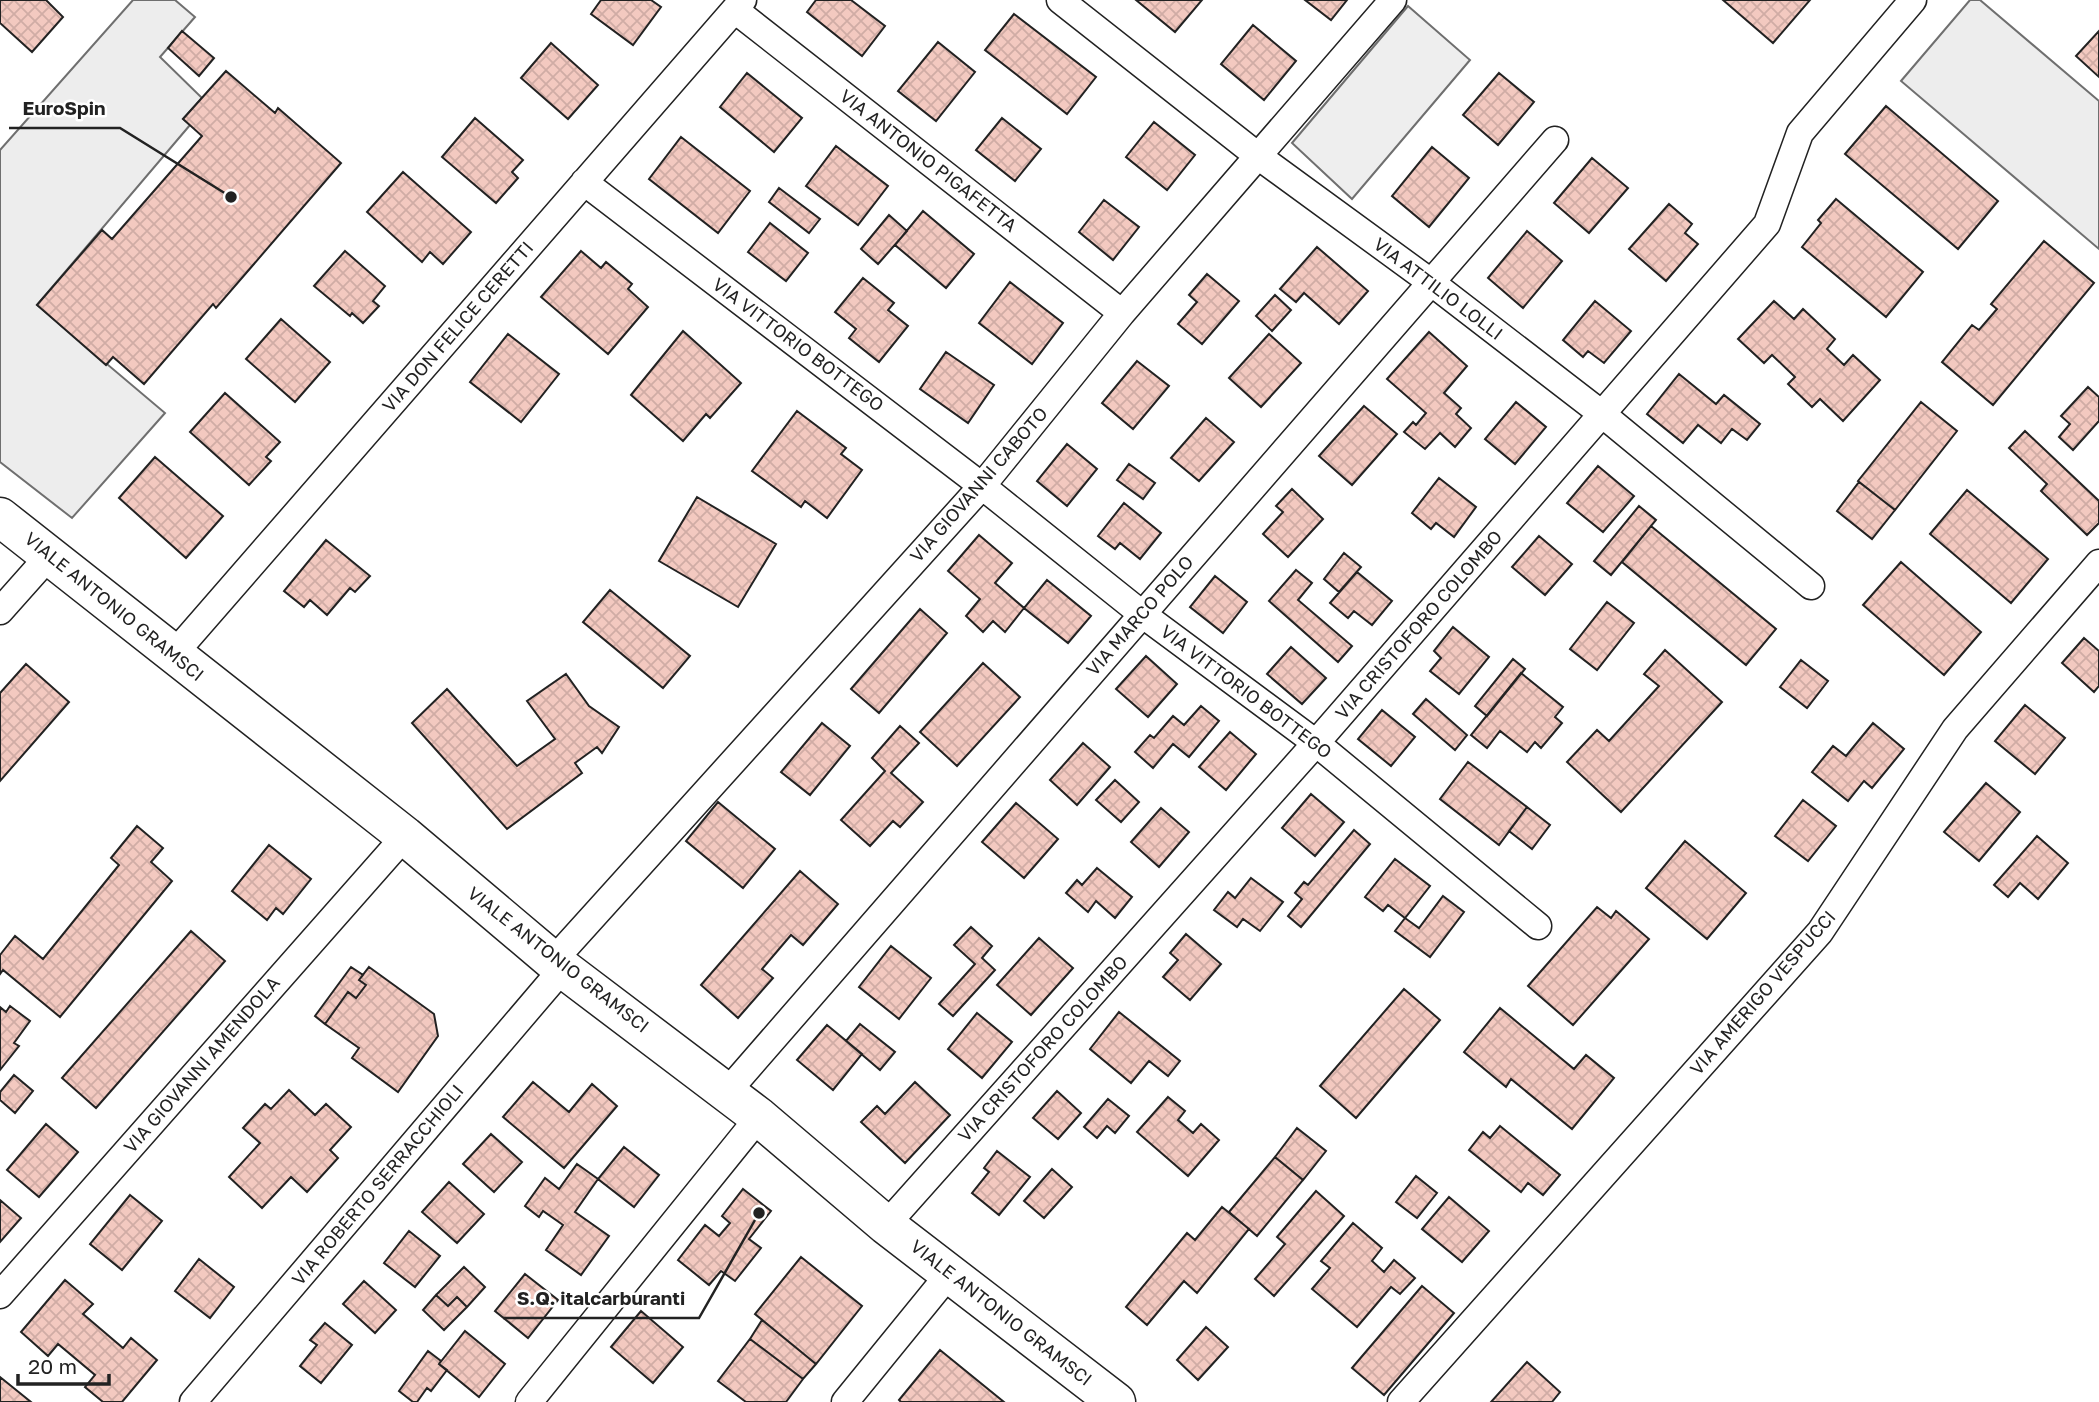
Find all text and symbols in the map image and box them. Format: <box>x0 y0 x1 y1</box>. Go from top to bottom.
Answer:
street label: VIA ANTONIO PIGAFETTA <box>836 84 1022 236</box>
callout: EuroSpin <box>9 88 120 128</box>
text: EuroSpin <box>23 96 105 119</box>
street label: VIA ATTILIO LOLLI <box>1370 232 1508 344</box>
street label: VIA DON FELICE CERETTI <box>377 236 537 416</box>
street label: VIA VITTORIO BOTTEGO <box>709 273 889 416</box>
street label: VIA GIOVANNI CABOTO <box>905 402 1052 566</box>
street label: VIA CRISTOFORO COLOMBO <box>1330 525 1506 723</box>
street label: VIALE ANTONIO GRAMSCI <box>21 527 209 685</box>
street label: VIA MARCO POLO <box>1081 551 1197 680</box>
street label: VIA VITTORIO BOTTEGO <box>1157 620 1337 763</box>
street label: VIALE ANTONIO GRAMSCI <box>463 881 654 1037</box>
street label: VIA AMERIGO VESPUCCI <box>1685 906 1840 1079</box>
street label: VIA CRISTOFORO COLOMBO <box>953 951 1132 1146</box>
street label: VIA GIOVANNI AMENDOLA <box>119 972 284 1157</box>
street label: VIA ROBERTO SERRACCHIOLI <box>287 1080 468 1289</box>
street label: VIALE ANTONIO GRAMSCI <box>906 1234 1097 1390</box>
callout: S.Q. italcarburanti <box>503 1278 699 1318</box>
text: S.Q. italcarburanti <box>517 1286 685 1309</box>
scale bar <box>18 1342 108 1386</box>
text: 20 m <box>28 1353 77 1379</box>

